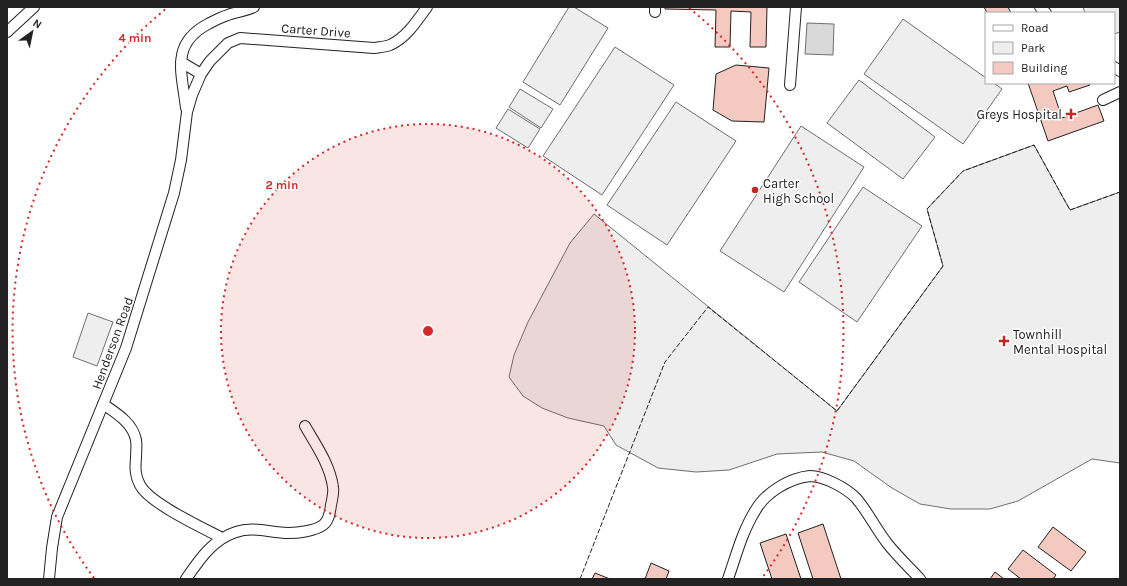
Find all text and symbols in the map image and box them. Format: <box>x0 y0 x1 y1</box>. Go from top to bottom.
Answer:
north arrow <box>12 12 52 52</box>
legend <box>985 12 1115 84</box>
text: N <box>30 16 44 32</box>
street label: Carter Drive <box>281 21 351 40</box>
text: Road <box>1021 21 1049 35</box>
text: 4 min <box>119 31 151 45</box>
text: Park <box>1021 41 1046 55</box>
text: Building <box>1021 61 1068 75</box>
place label: Greys Hospital <box>976 107 1062 122</box>
marker: Greys Hospital <box>1065 108 1077 120</box>
place label: Carter High School <box>763 176 834 206</box>
text: 2 min <box>265 178 299 192</box>
marker: Carter High School <box>750 185 760 195</box>
street label: Henderson Road <box>89 295 136 391</box>
centre of rings <box>421 324 435 338</box>
place label: Townhill Mental Hospital <box>1013 327 1107 357</box>
marker: Townhill Mental Hospital <box>998 335 1010 347</box>

